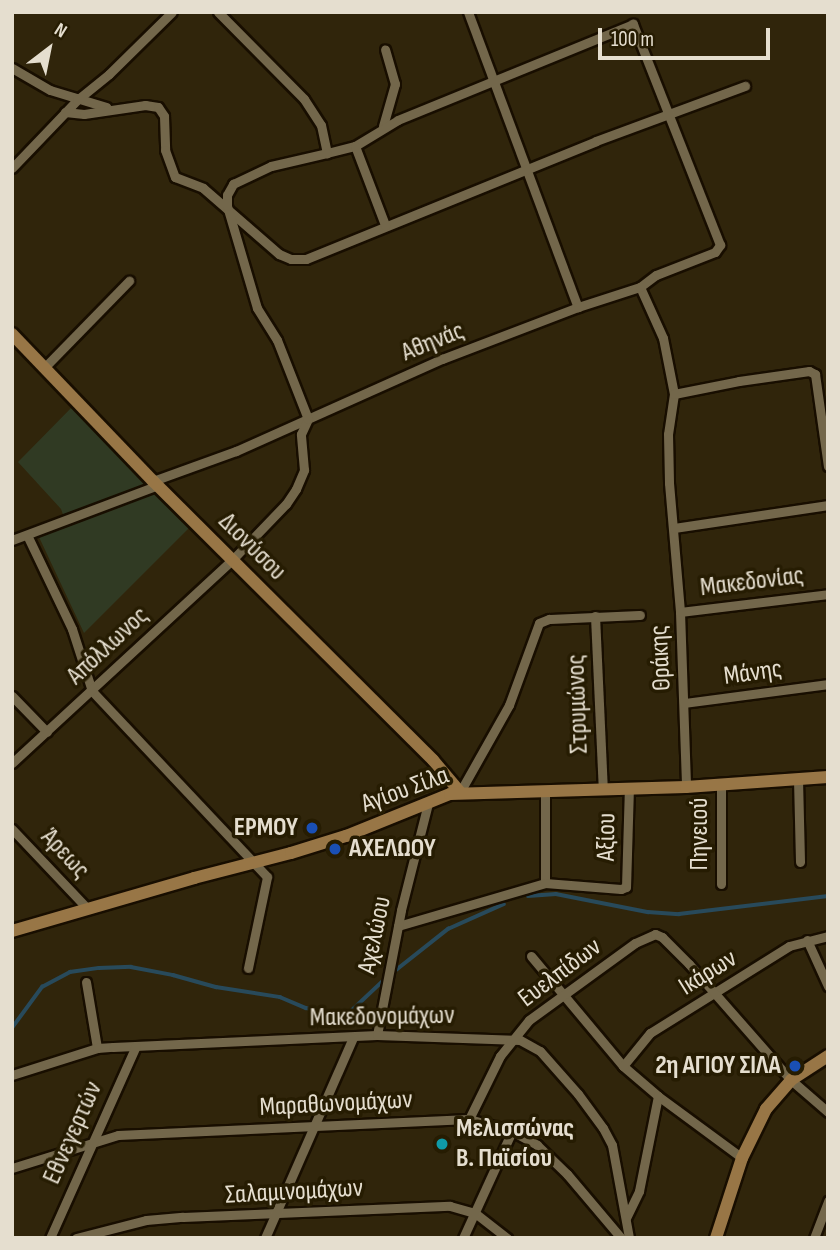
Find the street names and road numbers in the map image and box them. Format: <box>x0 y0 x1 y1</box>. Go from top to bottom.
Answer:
street label: Αθηνάς <box>397 315 469 369</box>
street label: Διονύσου <box>212 507 292 587</box>
street label: Μακεδονίας <box>698 560 806 604</box>
street label: Απόλλωνος <box>61 600 155 692</box>
street label: Θράκης <box>644 624 678 692</box>
street label: Μάνης <box>722 653 784 693</box>
street label: Στρυμώνος <box>561 654 595 754</box>
street label: Αγίου Σίλα <box>357 760 453 820</box>
street label: Πηνειού <box>684 798 716 870</box>
street label: Αξίου <box>591 813 623 861</box>
street label: Άρεως <box>34 822 96 886</box>
street label: Αχελώου <box>352 894 398 976</box>
street label: Ευελπίδων <box>512 932 608 1014</box>
street label: Ικάρων <box>673 943 743 1003</box>
street label: Μακεδονομάχων <box>309 1000 455 1034</box>
street label: Εθνεγερτών <box>37 1077 109 1189</box>
street label: Μαραθωνομάχων <box>259 1084 413 1124</box>
street label: Σαλαμινομάχων <box>224 1173 364 1211</box>

